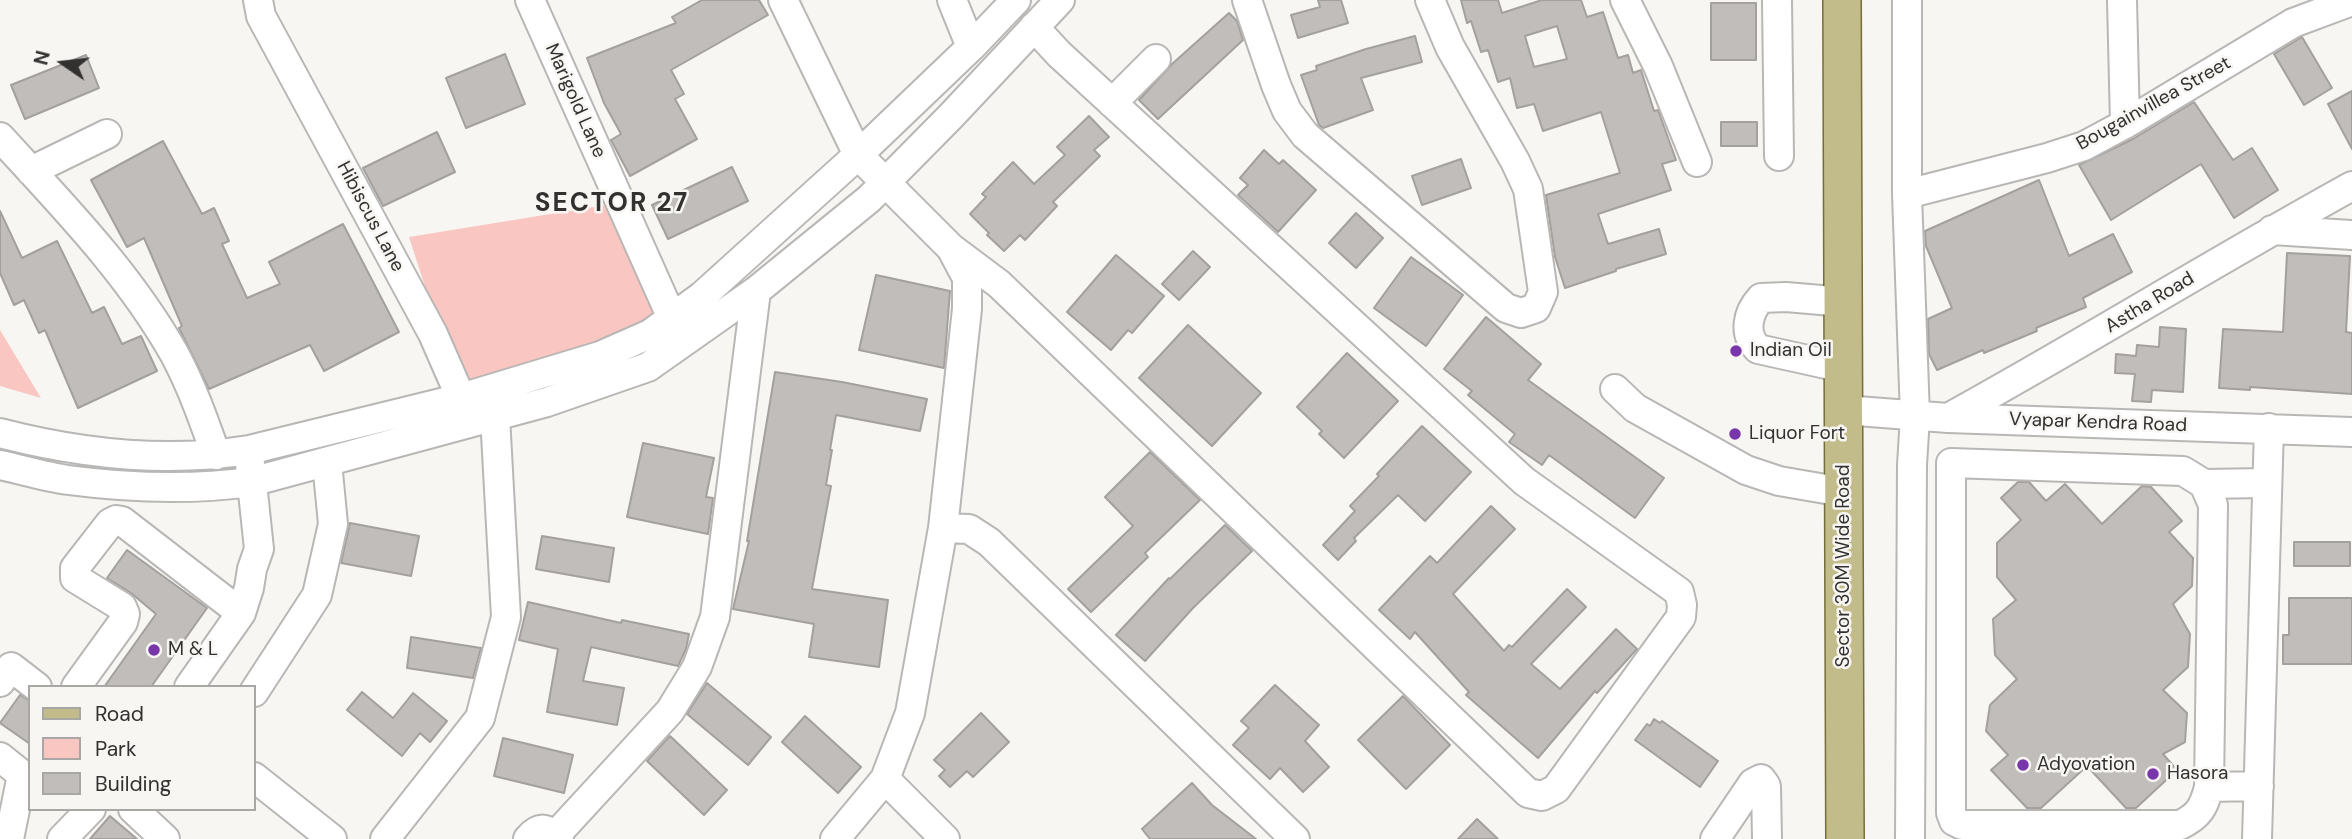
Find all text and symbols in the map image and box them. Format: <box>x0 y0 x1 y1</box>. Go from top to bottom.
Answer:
north arrow <box>28 28 98 98</box>
street label: Marigold Lane <box>540 40 610 162</box>
text: N <box>28 48 56 68</box>
street label: Bougainvillea Street <box>2073 52 2235 156</box>
street label: Hibiscus Lane <box>331 158 409 276</box>
district label: SECTOR 27 <box>536 188 688 220</box>
street label: Astha Road <box>2101 268 2199 338</box>
place label: Indian Oil <box>1750 340 1832 362</box>
marker: Indian Oil <box>1728 343 1744 359</box>
street label: Vyapar Kendra Road <box>2009 408 2187 438</box>
place label: Liquor Fort <box>1749 423 1845 445</box>
marker: Liquor Fort <box>1727 426 1743 442</box>
street label: Sector 30M Wide Road <box>1833 464 1855 668</box>
place label: M & L <box>168 639 218 661</box>
marker: M & L <box>146 642 162 658</box>
legend <box>28 685 256 811</box>
text: Road <box>95 700 144 728</box>
text: Park <box>95 735 136 763</box>
place label: Adyovation <box>2037 754 2135 776</box>
marker: Adyovation <box>2015 757 2031 773</box>
place label: Hasora <box>2167 763 2228 785</box>
marker: Hasora <box>2145 766 2161 782</box>
text: Building <box>95 770 171 798</box>

